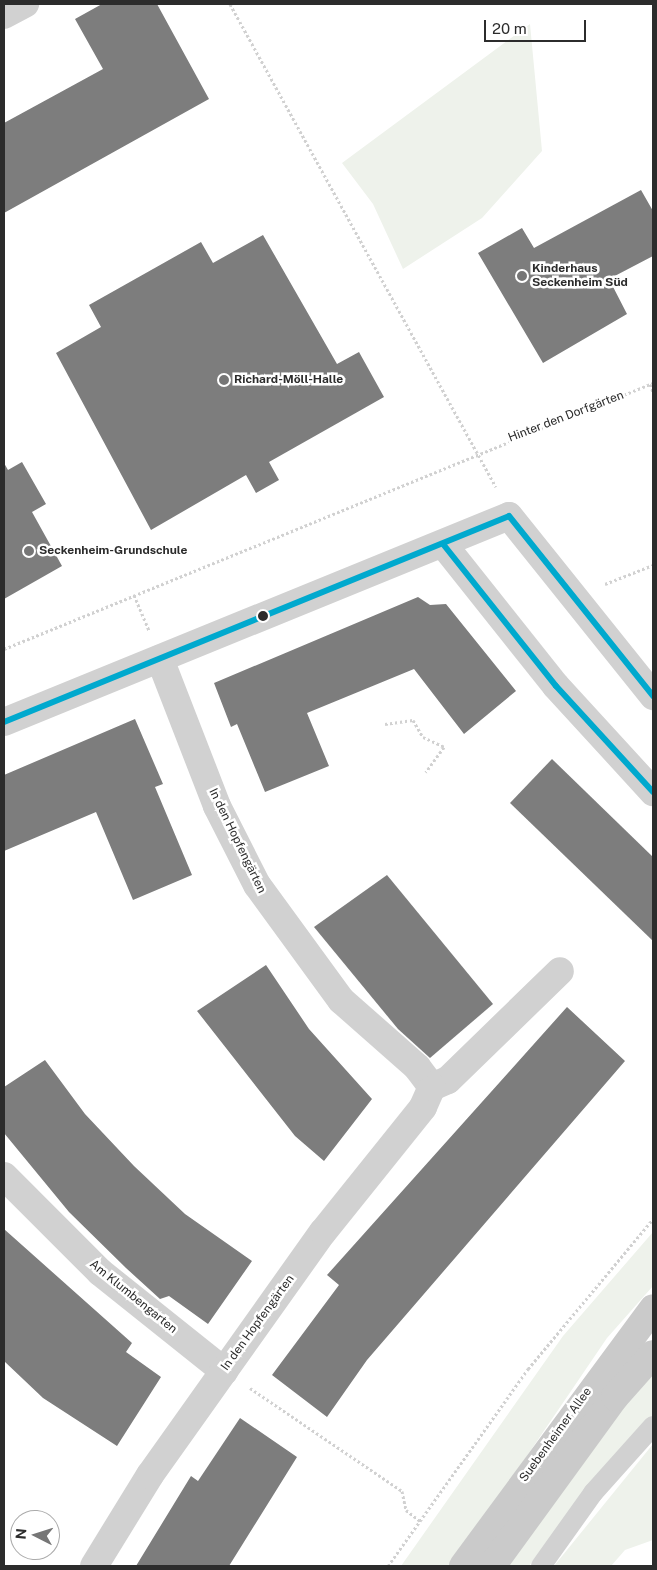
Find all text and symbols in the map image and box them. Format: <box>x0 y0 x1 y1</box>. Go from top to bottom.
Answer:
scale bar <box>487 10 590 42</box>
text: 20 m <box>492 20 527 37</box>
place label: Kinderhaus Seckenheim Süd <box>532 262 628 290</box>
marker: Kinderhaus Seckenheim Süd <box>516 270 528 282</box>
place label: Richard-Möll-Halle <box>234 373 343 387</box>
marker: Richard-Möll-Halle <box>218 374 230 386</box>
street label: Hinter den Dorfgärten <box>506 388 626 446</box>
place label: Seckenheim-Grundschule <box>39 544 187 558</box>
marker: Seckenheim-Grundschule <box>23 545 35 557</box>
unlabelled marker <box>258 611 268 621</box>
street label: In den Hopfengärten <box>205 786 269 896</box>
street label: Am Klumbengarten <box>86 1257 180 1337</box>
street label: In den Hopfengärten <box>218 1272 298 1374</box>
street label: Suebenheimer Allee <box>517 1385 595 1485</box>
north arrow <box>10 1510 60 1560</box>
text: N <box>13 1528 29 1540</box>

